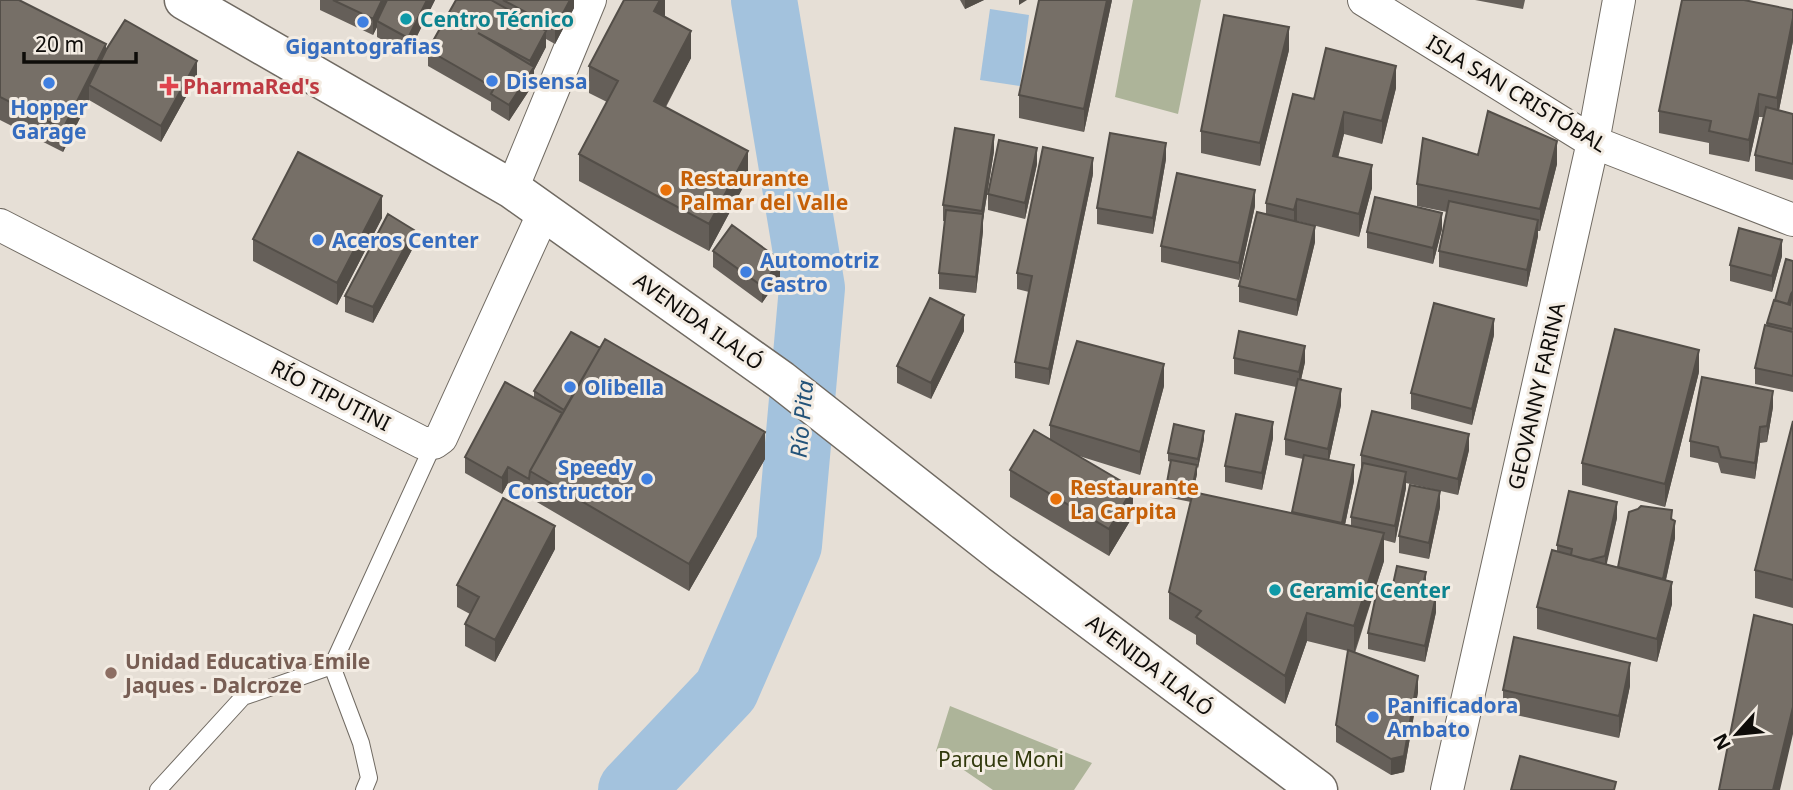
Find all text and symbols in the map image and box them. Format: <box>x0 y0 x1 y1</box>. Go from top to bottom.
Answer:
place label: Centro Técnico <box>420 5 574 33</box>
marker: Centro Técnico <box>398 11 414 27</box>
marker: Gigantografias <box>355 14 371 30</box>
scale bar <box>24 21 136 65</box>
street label: ISLA SAN CRISTÓBAL <box>1422 28 1612 158</box>
text: 20 m <box>35 30 84 58</box>
place label: Gigantografias <box>285 32 441 60</box>
place label: Disensa <box>506 67 588 95</box>
place label: PharmaRed's <box>183 72 320 100</box>
marker: Disensa <box>484 73 500 89</box>
marker: Hopper Garage <box>41 75 57 91</box>
marker: PharmaRed's <box>161 78 177 94</box>
place label: Hopper Garage <box>10 93 88 145</box>
place label: Restaurante Palmar del Valle <box>680 164 848 216</box>
marker: Restaurante Palmar del Valle <box>658 182 674 198</box>
place label: Aceros Center <box>332 226 479 254</box>
marker: Aceros Center <box>310 232 326 248</box>
place label: Automotriz Castro <box>760 246 879 298</box>
marker: Automotriz Castro <box>738 264 754 280</box>
street label: AVENIDA ILALÓ <box>629 266 769 376</box>
street label: GEOVANNY FARINA <box>1501 299 1571 492</box>
street label: RÍO TIPUTINI <box>266 353 396 437</box>
place label: Olibella <box>584 373 664 401</box>
marker: Olibella <box>562 379 578 395</box>
water label: Río Pita <box>782 379 820 459</box>
place label: Speedy Constructor <box>508 453 634 505</box>
marker: Speedy Constructor <box>639 471 655 487</box>
place label: Restaurante La Carpita <box>1070 473 1199 525</box>
marker: Restaurante La Carpita <box>1048 491 1064 507</box>
place label: Ceramic Center <box>1289 576 1451 604</box>
marker: Ceramic Center <box>1267 582 1283 598</box>
street label: AVENIDA ILALÓ <box>1081 608 1219 722</box>
place label: Unidad Educativa Emile Jaques - Dalcroze <box>123 647 370 699</box>
marker: Unidad Educativa Emile Jaques - Dalcroze <box>103 665 119 681</box>
place label: Panificadora Ambato <box>1387 691 1518 743</box>
north arrow <box>1702 699 1772 769</box>
marker: Panificadora Ambato <box>1365 709 1381 725</box>
text: N <box>1707 729 1737 755</box>
park label: Parque Moni <box>938 745 1064 773</box>

